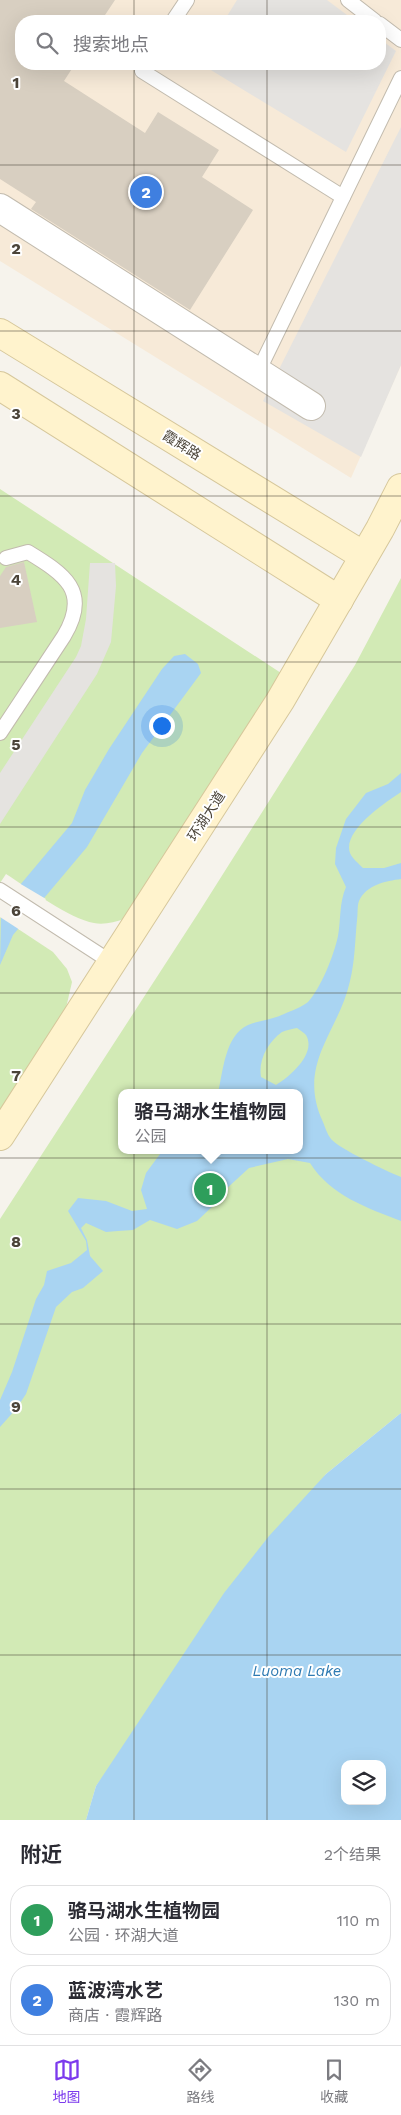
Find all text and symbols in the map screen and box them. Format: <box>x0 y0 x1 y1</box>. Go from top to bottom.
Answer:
search box <box>15 15 386 70</box>
icon: search <box>33 29 61 57</box>
text: 搜索地点 <box>73 33 149 56</box>
text: 1 <box>13 73 19 92</box>
pin: 2 <box>130 173 162 211</box>
text: 2 <box>11 239 21 258</box>
text: 3 <box>11 404 21 423</box>
street label: 霞辉路 <box>160 427 204 463</box>
text: 4 <box>11 570 21 589</box>
your location <box>149 713 175 739</box>
text: 5 <box>11 735 21 754</box>
street label: 环湖大道 <box>184 788 228 844</box>
text: 6 <box>11 901 21 920</box>
text: 7 <box>11 1066 21 1085</box>
popup <box>118 1089 303 1154</box>
text: 骆马湖水生植物园 <box>134 1100 287 1123</box>
text: 公园 <box>134 1127 167 1146</box>
pin: 1 <box>194 1170 226 1208</box>
text: 8 <box>11 1232 21 1251</box>
text: 9 <box>11 1397 21 1416</box>
water label: Luoma Lake <box>253 1662 341 1680</box>
map controls <box>341 1760 386 1805</box>
button: layers <box>341 1760 386 1805</box>
text: 附近 <box>20 1842 62 1867</box>
text: 2个结果 <box>324 1845 381 1864</box>
text: 骆马湖水生植物园 <box>68 1899 220 1922</box>
text: 1 <box>34 1911 40 1930</box>
text: 110 m <box>337 1911 380 1930</box>
text: 公园 · 环湖大道 <box>68 1926 179 1945</box>
text: 蓝波湾水艺 <box>68 1979 163 2002</box>
text: 2 <box>32 1991 42 2010</box>
text: 130 m <box>334 1991 380 2010</box>
text: 商店 · 霞辉路 <box>68 2006 163 2025</box>
tab: 地图 <box>53 2056 81 2106</box>
tab: 路线 <box>186 2056 214 2106</box>
tab: 收藏 <box>320 2056 348 2106</box>

